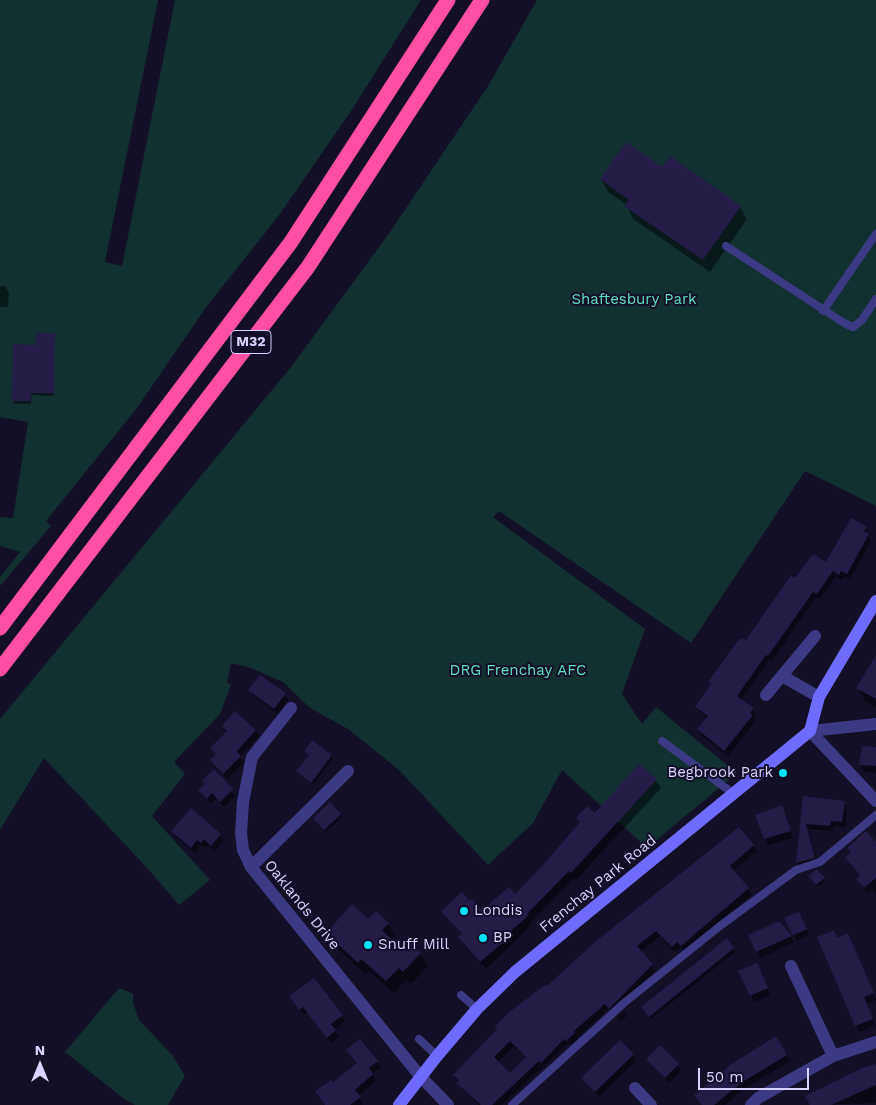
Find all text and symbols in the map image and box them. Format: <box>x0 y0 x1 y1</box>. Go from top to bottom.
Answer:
park label: Shaftesbury Park <box>571 291 697 309</box>
road number: M32 <box>231 331 271 354</box>
park label: DRG Frenchay AFC <box>450 662 586 680</box>
place label: Begbrook Park <box>667 764 773 782</box>
marker: Begbrook Park <box>777 767 789 779</box>
street label: Frenchay Park Road <box>536 831 660 937</box>
street label: Oaklands Drive <box>260 856 344 954</box>
place label: Londis <box>474 902 522 920</box>
marker: Londis <box>458 905 470 917</box>
place label: BP <box>493 929 512 947</box>
marker: BP <box>477 932 489 944</box>
place label: Snuff Mill <box>378 936 449 954</box>
marker: Snuff Mill <box>362 939 374 951</box>
north arrow <box>15 1040 65 1090</box>
text: N <box>35 1042 45 1058</box>
scale bar <box>701 1058 812 1090</box>
text: 50 m <box>706 1068 743 1086</box>

